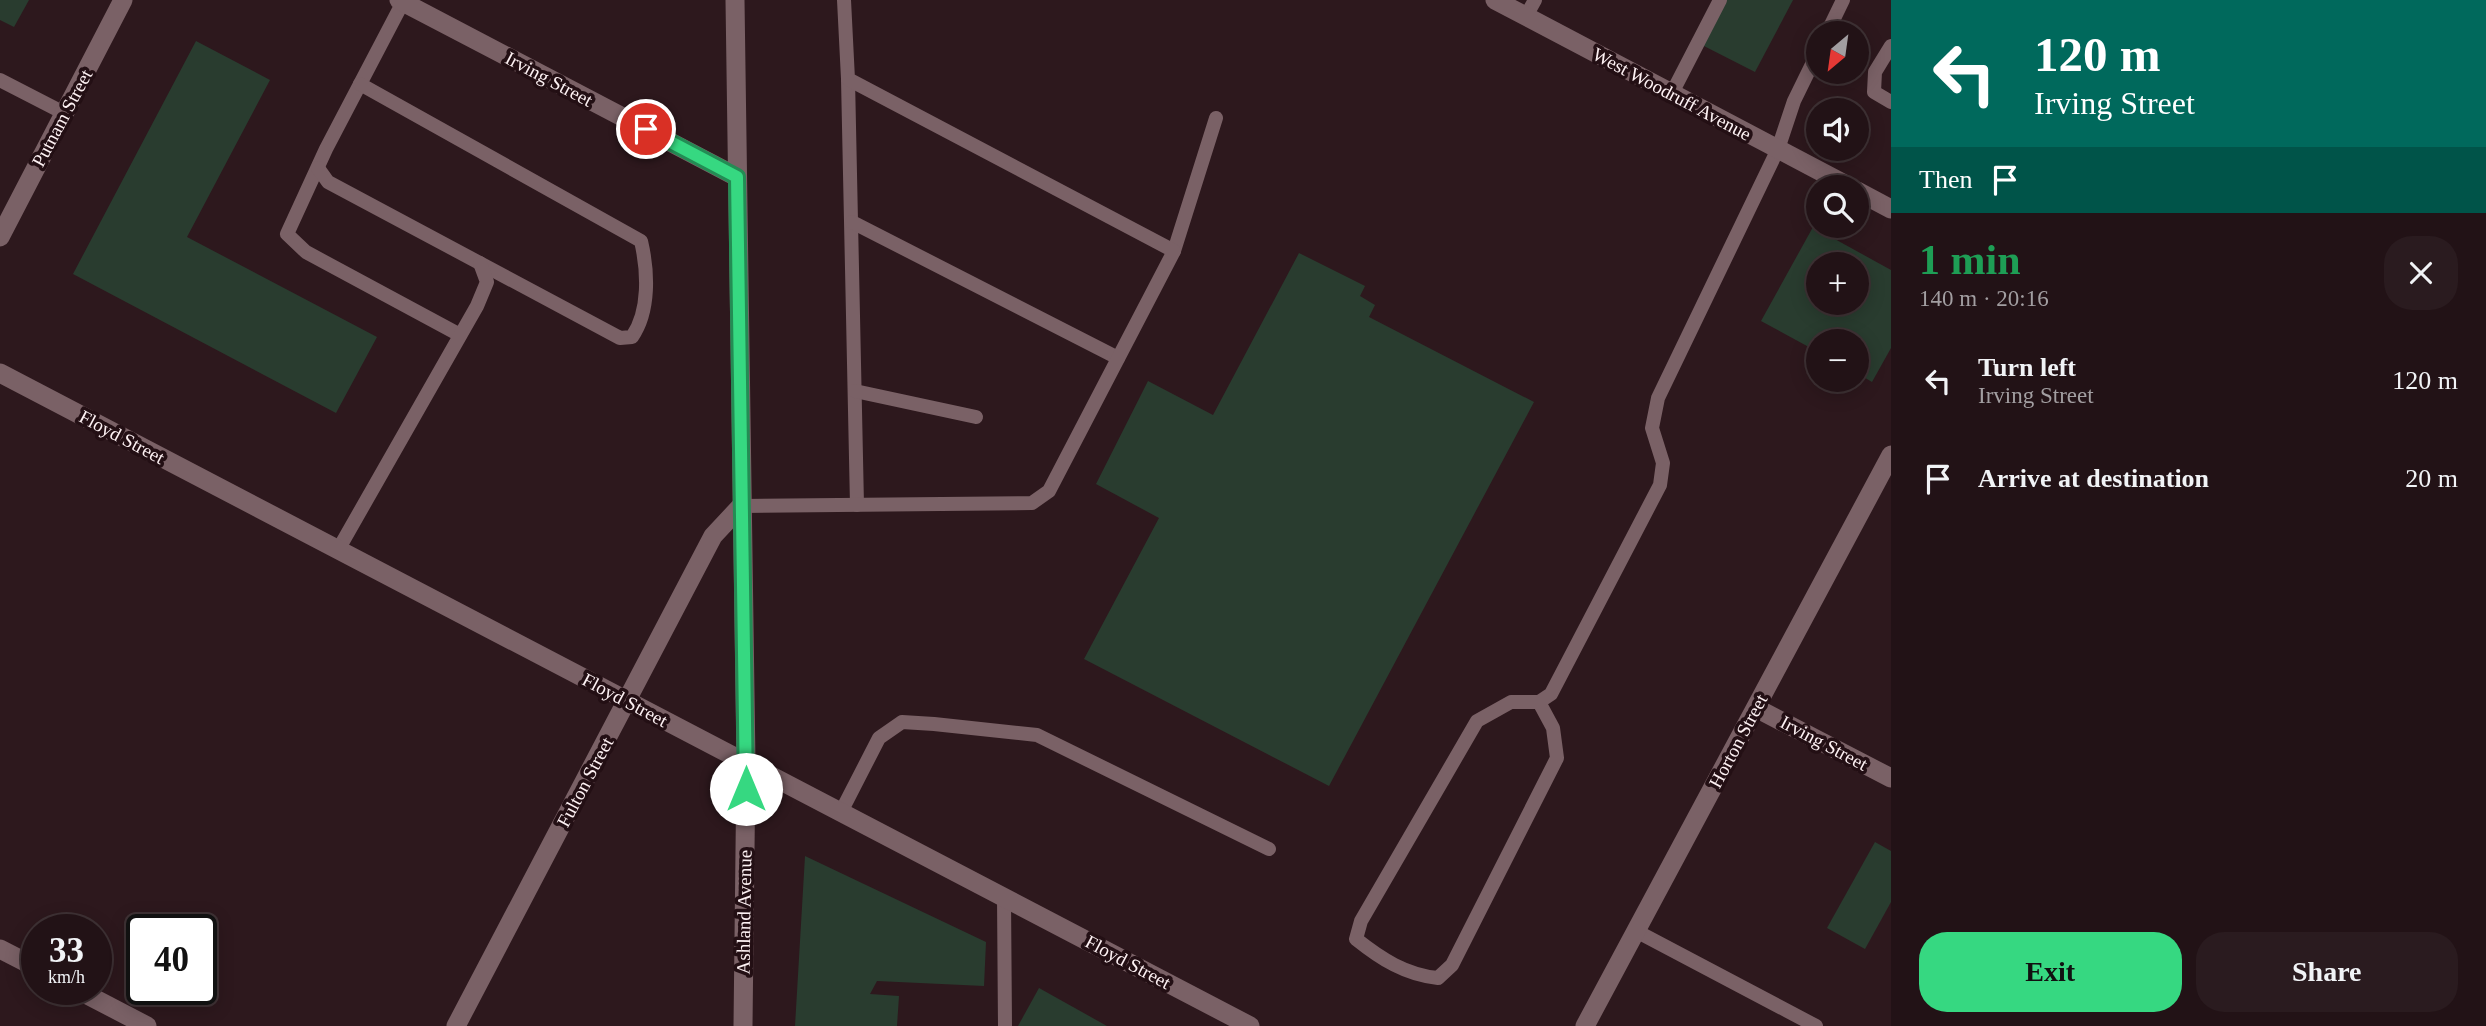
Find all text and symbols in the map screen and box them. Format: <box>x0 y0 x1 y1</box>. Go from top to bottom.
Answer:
north arrow <box>1806 21 1869 84</box>
map controls <box>1806 21 1869 392</box>
text: 120 m <box>2034 27 2161 82</box>
icon: left <box>1919 28 2010 119</box>
street label: West Woodruff Avenue <box>1589 43 1755 145</box>
street label: Irving Street <box>502 47 597 111</box>
street label: Putnam Street <box>28 65 97 170</box>
text: Irving Street <box>2034 85 2195 121</box>
button: sound <box>1806 98 1869 161</box>
pin <box>616 99 676 159</box>
icon: arrive <box>627 110 665 148</box>
icon: arrive <box>1986 161 2024 199</box>
text: Then <box>1919 165 1972 194</box>
button: search <box>1806 175 1869 238</box>
button: close <box>2384 236 2458 310</box>
text: 1 min <box>1919 237 2021 283</box>
button: + <box>1806 252 1869 315</box>
text: 140 m · 20:16 <box>1919 286 2049 311</box>
button: − <box>1806 329 1869 392</box>
text: Turn left <box>1978 353 2076 382</box>
icon: left <box>1919 362 1957 400</box>
text: 120 m <box>2392 366 2458 395</box>
text: Irving Street <box>1978 383 2094 408</box>
street label: Floyd Street <box>76 406 169 469</box>
icon: arrive <box>1919 460 1957 498</box>
text: Arrive at destination <box>1978 464 2209 493</box>
text: 20 m <box>2405 464 2458 493</box>
street label: Floyd Street <box>579 669 672 732</box>
street label: Horton Street <box>1705 690 1772 791</box>
street label: Irving Street <box>1777 711 1872 775</box>
street label: Fulton Street <box>553 733 618 831</box>
position arrow <box>709 752 783 826</box>
street label: Ashland Avenue <box>732 849 756 975</box>
speed limit sign: 40 <box>126 914 217 1005</box>
text: 33 <box>49 931 84 970</box>
street label: Floyd Street <box>1082 931 1175 994</box>
button: Exit <box>1919 932 2182 1012</box>
button: Share <box>2196 932 2458 1012</box>
text: km/h <box>48 967 85 987</box>

